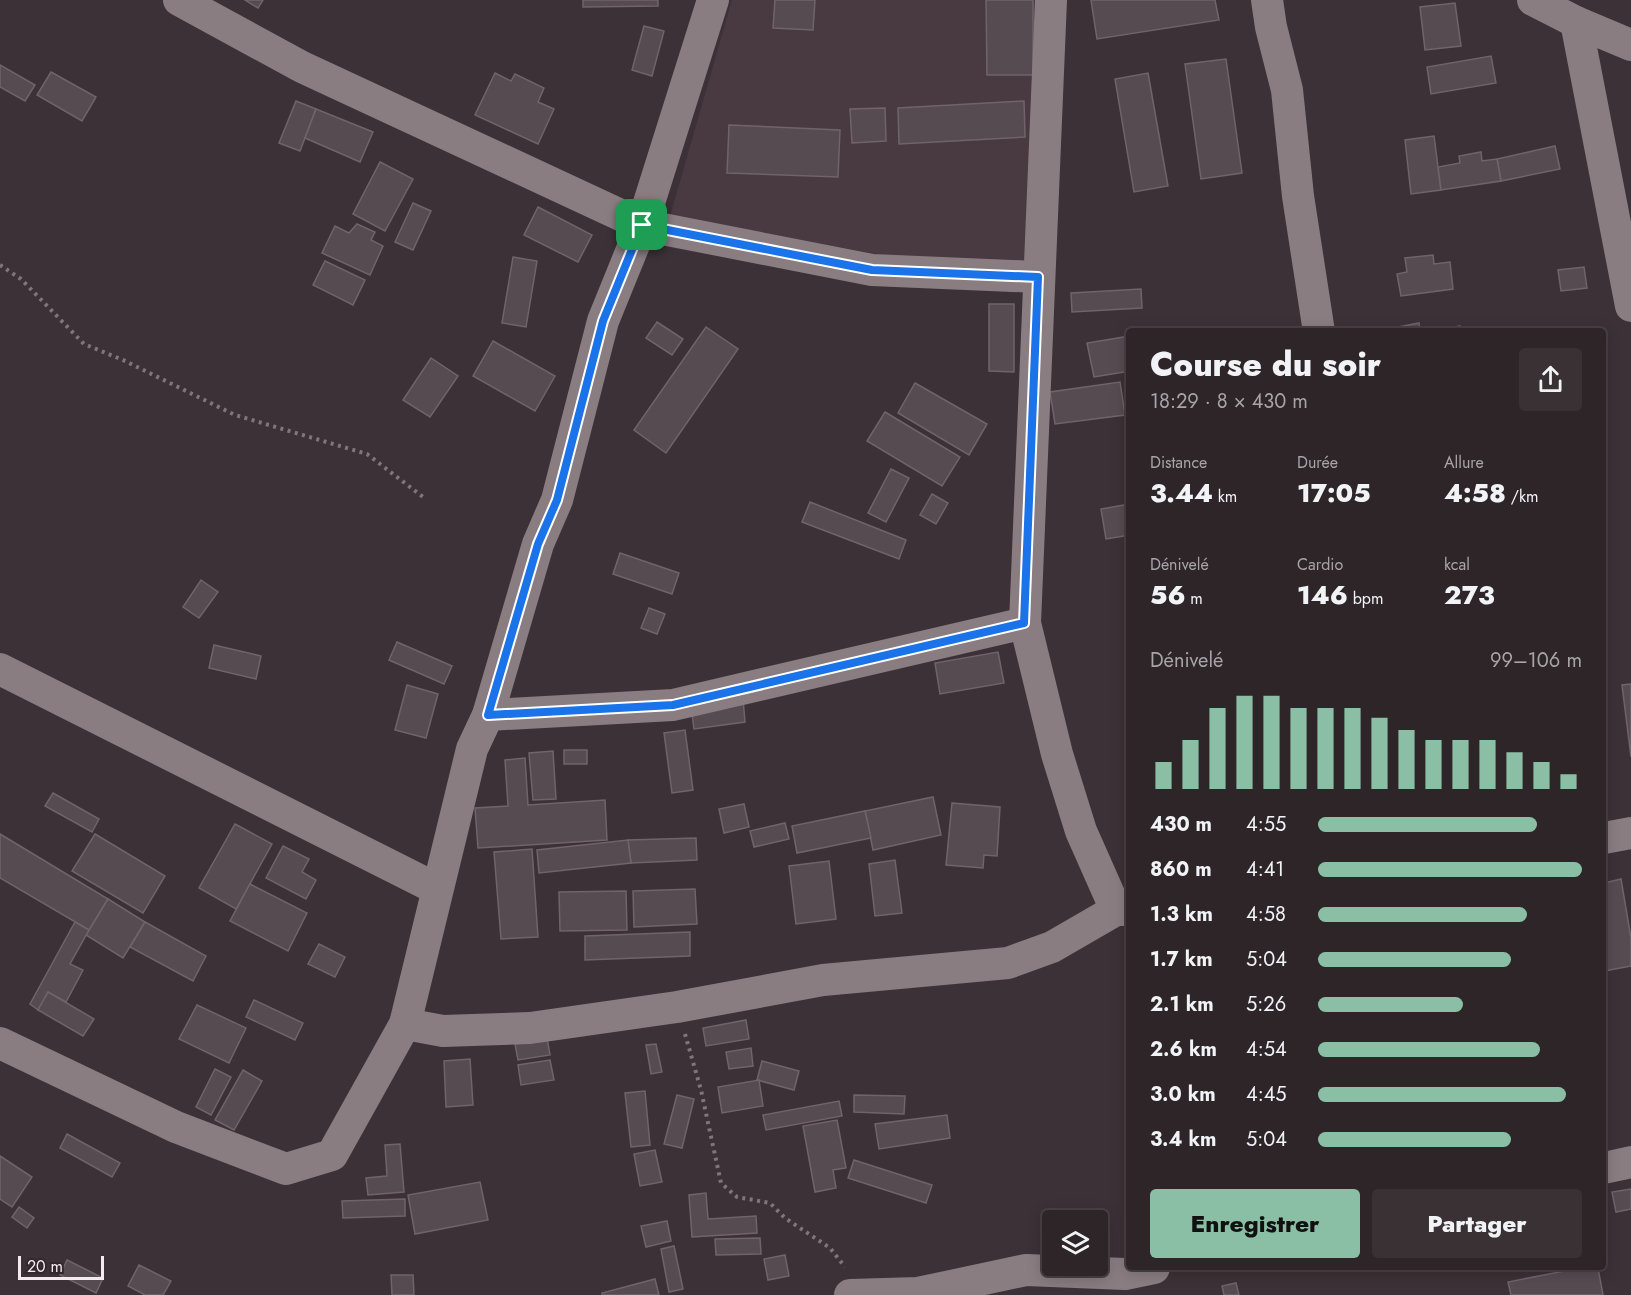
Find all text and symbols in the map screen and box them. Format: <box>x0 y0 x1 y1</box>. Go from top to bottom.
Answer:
pin <box>616 199 667 250</box>
icon: arrive <box>625 208 658 241</box>
text: Course du soir <box>1150 341 1381 388</box>
button: share <box>1519 348 1582 411</box>
text: 18:29 · 8 × 430 m <box>1150 387 1308 416</box>
text: Distance <box>1150 451 1207 474</box>
text: Durée <box>1297 451 1338 474</box>
text: Allure <box>1444 451 1484 474</box>
text: 3.44 <box>1150 474 1213 512</box>
text: 17:05 <box>1297 474 1371 512</box>
text: 4:58 <box>1444 474 1506 512</box>
text: km <box>1213 485 1237 508</box>
text: /km <box>1506 485 1538 508</box>
text: Dénivelé <box>1150 553 1209 576</box>
text: Cardio <box>1297 553 1343 576</box>
text: kcal <box>1444 553 1470 576</box>
text: 56 <box>1150 576 1186 614</box>
text: 146 <box>1297 576 1348 614</box>
text: 273 <box>1444 576 1495 614</box>
text: m <box>1186 587 1203 610</box>
text: bpm <box>1348 587 1383 610</box>
text: Dénivelé <box>1150 646 1223 675</box>
text: 99–106 m <box>1490 646 1582 675</box>
text: 430 m <box>1150 810 1212 839</box>
text: 4:55 <box>1246 810 1286 839</box>
text: 860 m <box>1150 855 1212 884</box>
text: 4:41 <box>1246 855 1284 884</box>
text: 1.3 km <box>1150 900 1213 929</box>
text: 4:58 <box>1246 900 1286 929</box>
text: 1.7 km <box>1150 945 1213 974</box>
text: 5:04 <box>1246 945 1287 974</box>
text: 2.1 km <box>1150 990 1214 1019</box>
text: 5:26 <box>1246 990 1286 1019</box>
text: 2.6 km <box>1150 1035 1217 1064</box>
text: 4:54 <box>1246 1035 1287 1064</box>
text: 3.0 km <box>1150 1080 1216 1109</box>
text: 4:45 <box>1246 1080 1287 1109</box>
text: 3.4 km <box>1150 1125 1216 1154</box>
text: 5:04 <box>1246 1125 1287 1154</box>
button: Enregistrer <box>1150 1189 1360 1258</box>
button: Partager <box>1372 1189 1582 1258</box>
map controls <box>1042 1210 1108 1276</box>
button: layers <box>1042 1210 1108 1276</box>
scale bar <box>18 1253 104 1280</box>
text: 20 m <box>27 1255 63 1278</box>

